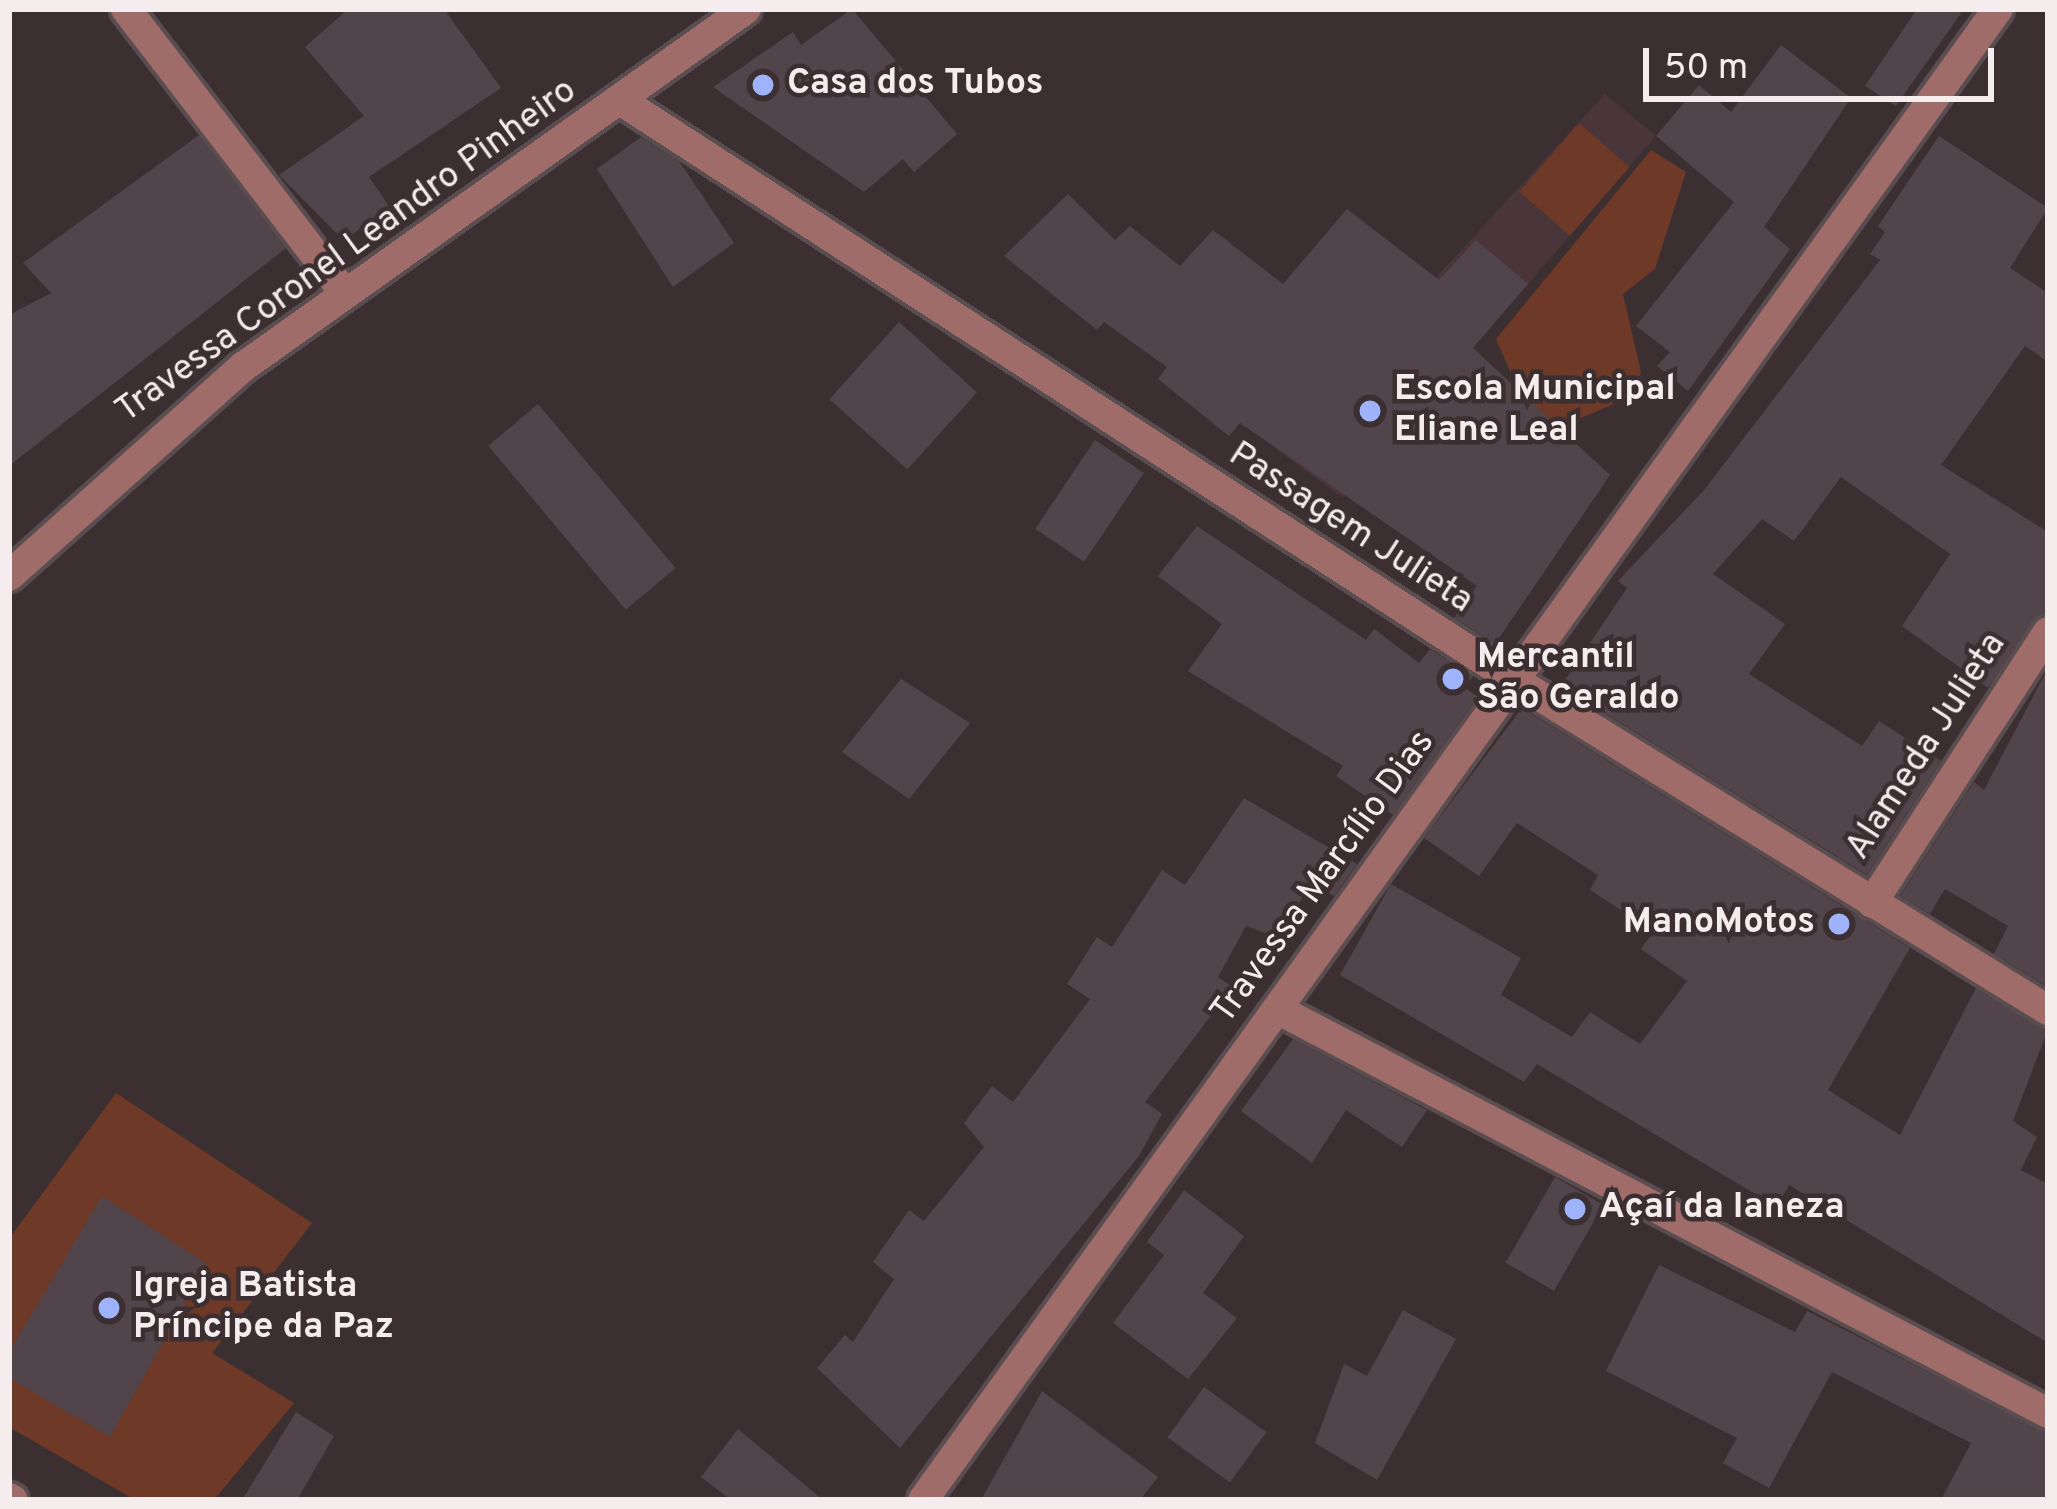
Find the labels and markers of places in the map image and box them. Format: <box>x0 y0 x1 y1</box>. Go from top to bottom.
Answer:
place label: Casa dos Tubos <box>787 63 1043 107</box>
marker: Casa dos Tubos <box>750 72 776 98</box>
place label: Escola Municipal Eliane Leal <box>1394 368 1676 453</box>
marker: Escola Municipal Eliane Leal <box>1357 398 1383 424</box>
place label: Mercantil São Geraldo <box>1477 636 1680 721</box>
marker: Mercantil São Geraldo <box>1440 666 1466 692</box>
place label: ManoMotos <box>1623 902 1815 946</box>
marker: ManoMotos <box>1826 911 1852 937</box>
place label: Açaí da Ianeza <box>1599 1187 1845 1231</box>
marker: Açaí da Ianeza <box>1562 1196 1588 1222</box>
place label: Igreja Batista Príncipe da Paz <box>133 1265 394 1350</box>
marker: Igreja Batista Príncipe da Paz <box>96 1295 122 1321</box>

